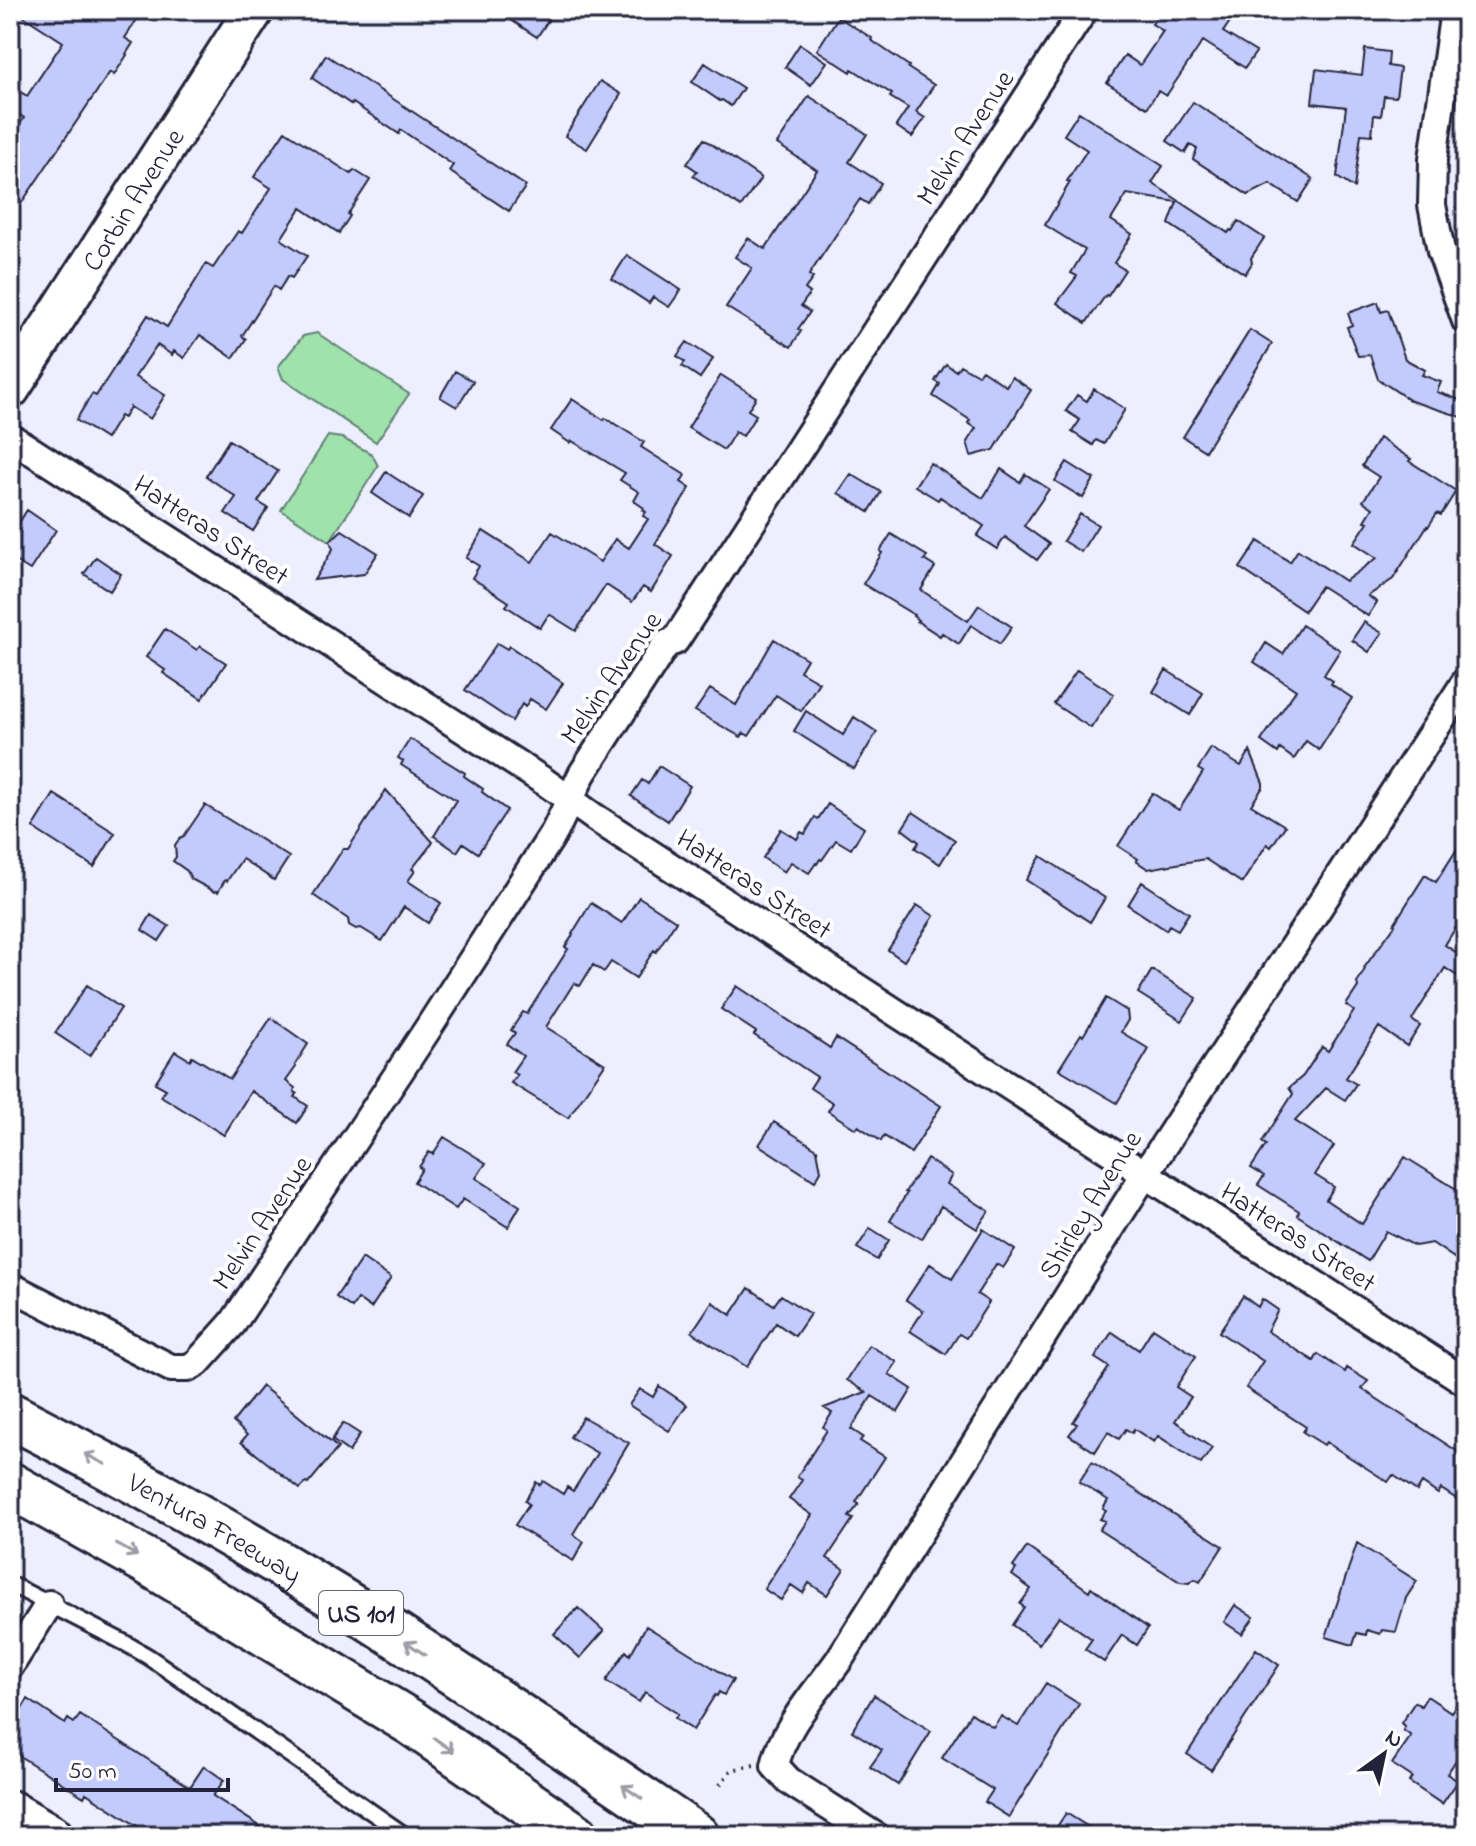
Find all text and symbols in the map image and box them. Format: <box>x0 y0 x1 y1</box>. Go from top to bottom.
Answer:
street label: Melvin Avenue <box>908 63 1026 215</box>
street label: Corbin Avenue <box>74 121 197 281</box>
street label: Hatteras Street <box>124 466 296 598</box>
street label: Melvin Avenue <box>552 604 674 754</box>
street label: Hatteras Street <box>667 820 839 952</box>
street label: Shirley Avenue <box>1030 1123 1154 1288</box>
street label: Melvin Avenue <box>204 1148 324 1300</box>
street label: Hatteras Street <box>1211 1173 1383 1305</box>
one-way arrow <box>84 1451 108 1466</box>
street label: Ventura Freeway <box>118 1464 308 1596</box>
one-way arrow <box>115 1542 138 1558</box>
road number: US 101 <box>319 1591 403 1635</box>
one-way arrow <box>404 1640 427 1656</box>
north arrow <box>1344 1714 1424 1794</box>
text: N <box>1378 1722 1408 1757</box>
one-way arrow <box>432 1737 454 1753</box>
scale bar <box>56 1742 228 1792</box>
text: 50 m <box>68 1755 117 1790</box>
one-way arrow <box>621 1784 643 1800</box>

